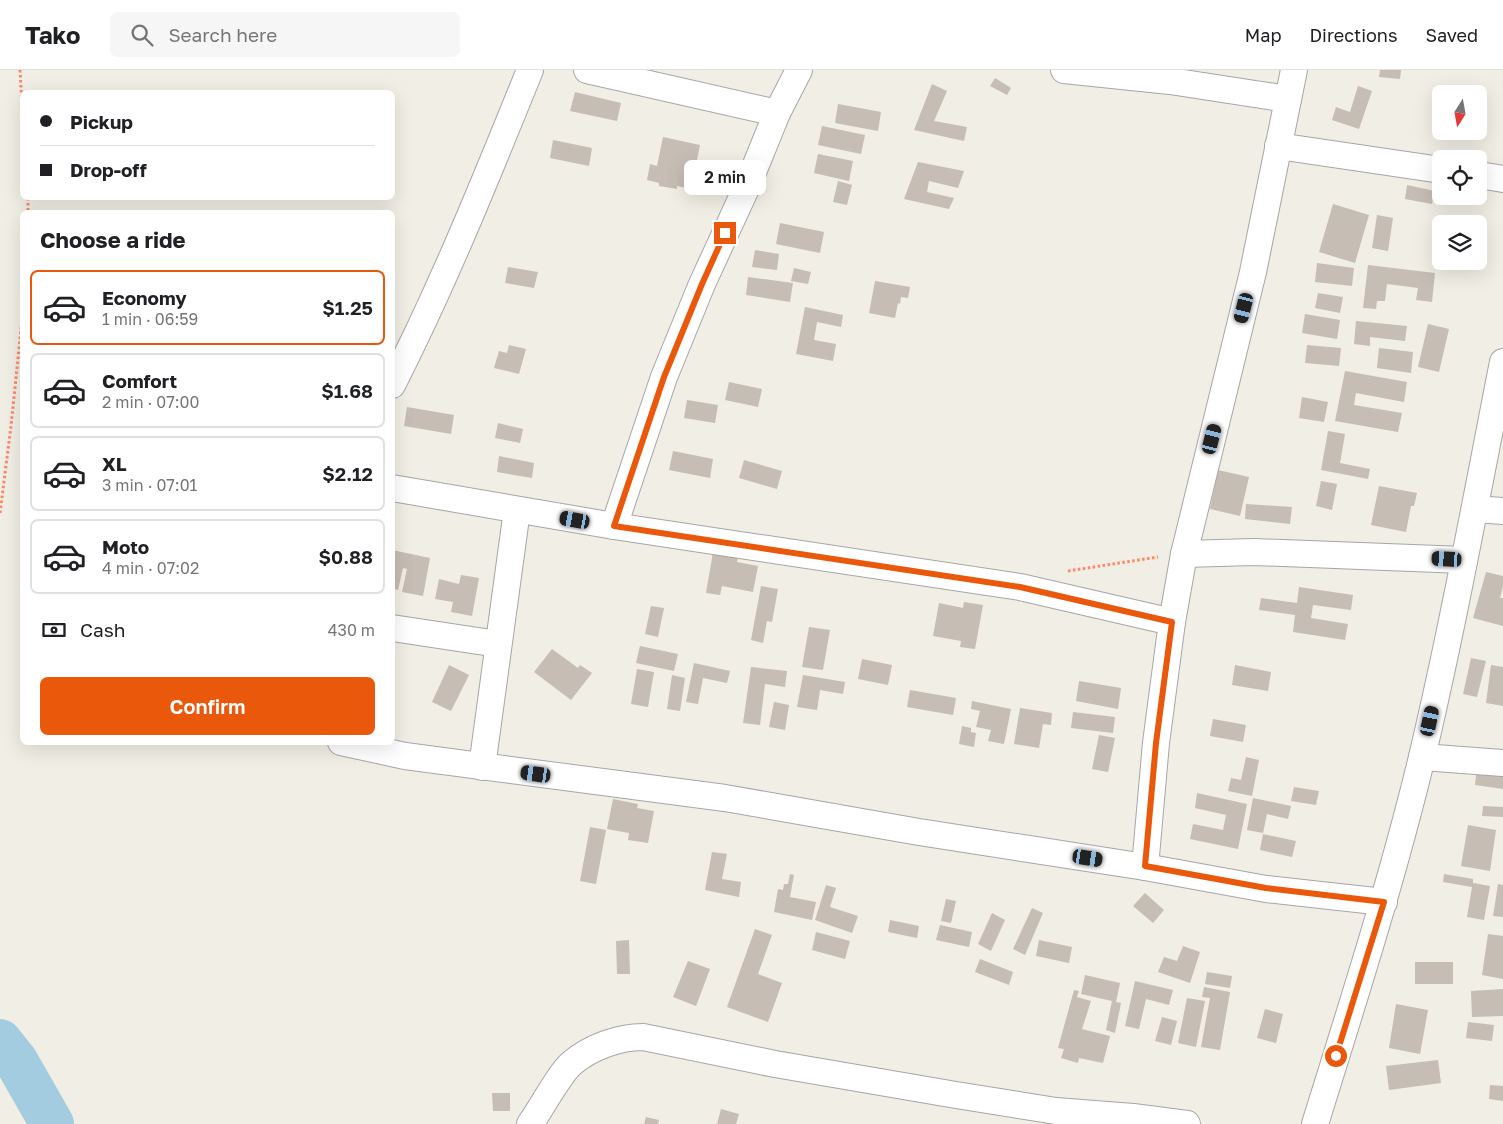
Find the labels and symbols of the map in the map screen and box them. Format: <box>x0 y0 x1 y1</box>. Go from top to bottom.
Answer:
north arrow <box>1432 85 1488 140</box>
callout: 2 min <box>684 160 766 196</box>
route end <box>714 222 736 244</box>
car <box>1233 292 1254 324</box>
car <box>1201 423 1222 455</box>
car <box>558 510 591 530</box>
car <box>1431 551 1462 567</box>
car <box>1419 705 1440 737</box>
car <box>520 764 551 784</box>
car <box>1072 848 1103 868</box>
route start <box>1325 1045 1347 1067</box>

